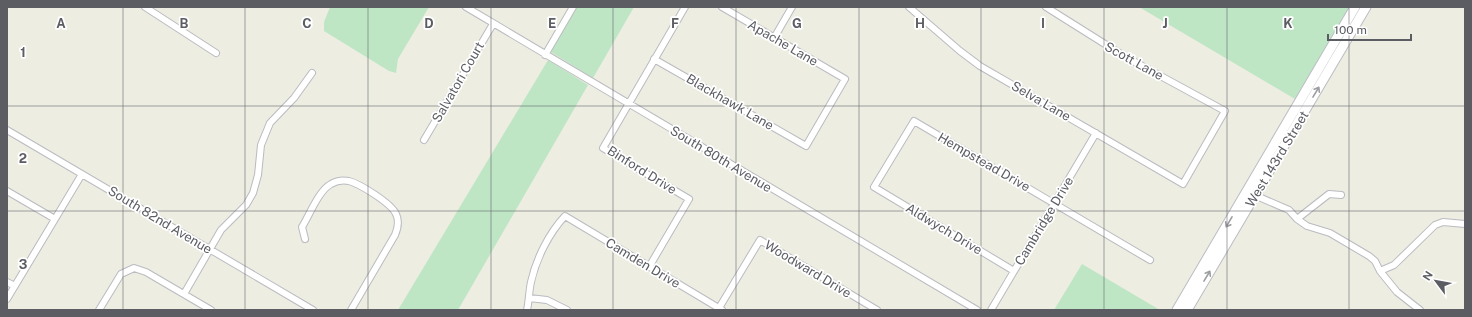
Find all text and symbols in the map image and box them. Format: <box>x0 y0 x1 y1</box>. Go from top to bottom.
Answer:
text: A <box>56 16 66 31</box>
text: B <box>180 16 189 31</box>
text: C <box>302 16 312 31</box>
text: D <box>424 16 434 31</box>
text: E <box>548 16 556 31</box>
text: F <box>671 16 679 31</box>
text: G <box>792 16 802 31</box>
text: H <box>915 16 925 31</box>
text: I <box>1041 16 1045 31</box>
text: J <box>1162 16 1168 31</box>
text: K <box>1283 16 1293 31</box>
scale bar <box>1328 16 1411 42</box>
street label: Apache Lane <box>745 17 821 69</box>
text: 100 m <box>1334 23 1367 37</box>
street label: Salvatori Court <box>429 39 487 125</box>
street label: Scott Lane <box>1102 39 1166 83</box>
text: 1 <box>20 45 26 60</box>
street label: Blackhawk Lane <box>684 71 776 133</box>
street label: Selva Lane <box>1009 78 1073 124</box>
one-way arrow <box>1312 86 1320 98</box>
street label: West 143rd Street <box>1242 108 1312 210</box>
street label: South 80th Avenue <box>667 123 775 195</box>
street label: Hempstead Drive <box>935 130 1033 194</box>
street label: Binford Drive <box>605 143 679 197</box>
text: 2 <box>19 151 27 166</box>
street label: Cambridge Drive <box>1012 174 1076 268</box>
street label: South 82nd Avenue <box>105 183 215 257</box>
street label: Aldwych Drive <box>903 200 985 258</box>
one-way arrow <box>1224 216 1232 228</box>
street label: Camden Drive <box>603 235 683 291</box>
street label: Woodward Drive <box>762 237 854 301</box>
text: 3 <box>19 257 28 272</box>
north arrow <box>1416 261 1456 301</box>
text: N <box>1420 269 1435 283</box>
one-way arrow <box>1204 270 1212 282</box>

